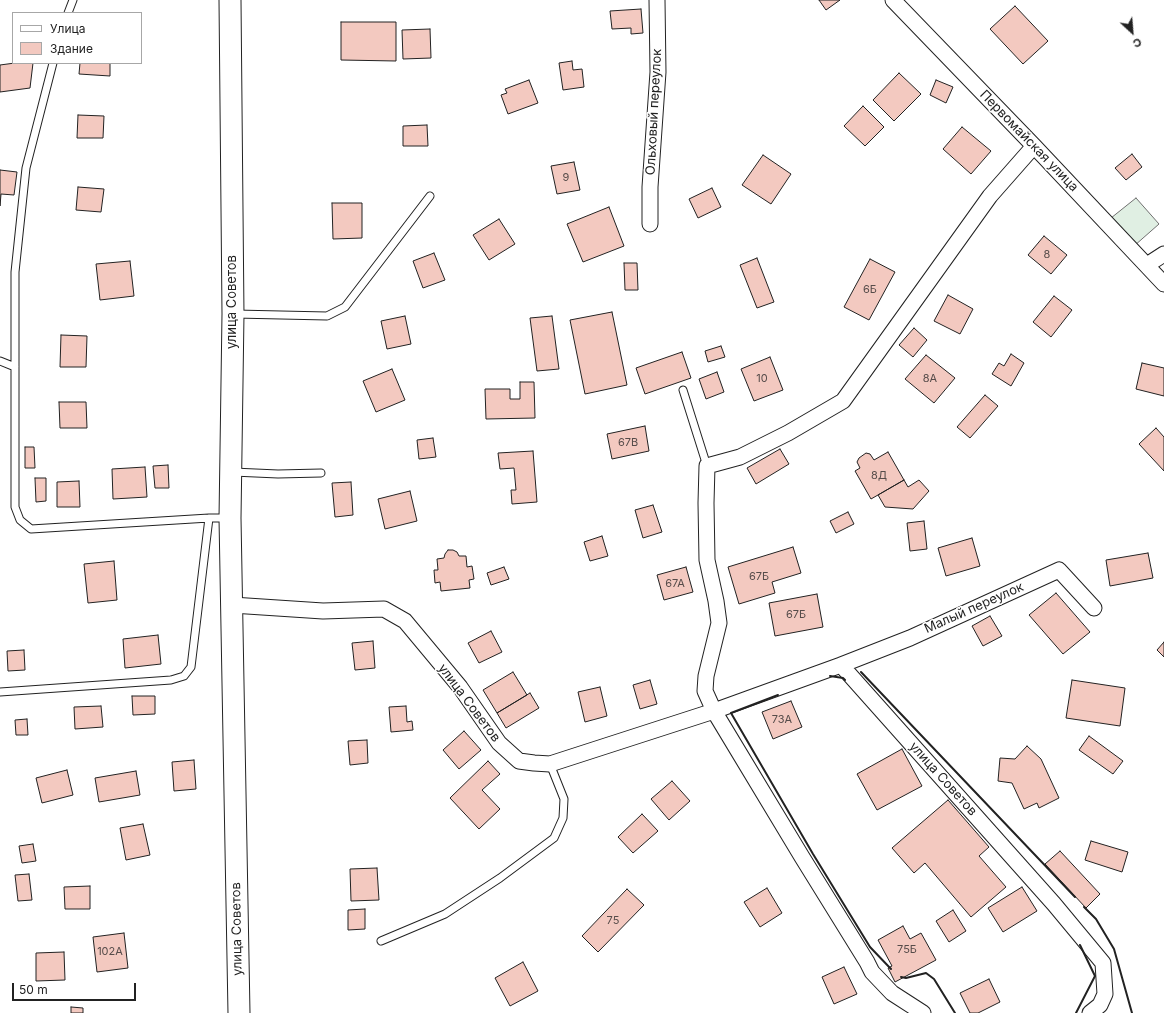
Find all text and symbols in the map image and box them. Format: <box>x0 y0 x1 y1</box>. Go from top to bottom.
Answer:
legend <box>12 12 142 64</box>
north arrow <box>1112 12 1152 52</box>
text: Улица <box>50 21 85 36</box>
text: С <box>1131 35 1144 51</box>
text: Здание <box>50 41 93 56</box>
street label: Ольховый переулок <box>643 48 665 176</box>
street label: Первомайская улица <box>977 87 1081 195</box>
house number: 9 <box>563 171 569 185</box>
house number: 8 <box>1044 248 1050 262</box>
street label: улица Советов <box>224 255 240 349</box>
house number: 6Б <box>863 283 877 297</box>
house number: 10 <box>756 372 768 386</box>
house number: 8А <box>923 372 937 386</box>
house number: 67В <box>618 436 638 450</box>
house number: 8Д <box>871 469 887 483</box>
house number: 67Б <box>749 570 769 584</box>
house number: 67А <box>665 577 685 591</box>
street label: Малый переулок <box>922 579 1026 637</box>
house number: 67Б <box>786 608 806 622</box>
street label: улица Советов <box>435 661 503 745</box>
house number: 73А <box>772 713 792 727</box>
street label: улица Советов <box>906 739 980 819</box>
street label: улица Советов <box>228 882 246 976</box>
house number: 75 <box>607 914 619 928</box>
house number: 75Б <box>897 943 917 957</box>
house number: 102А <box>97 945 123 959</box>
scale bar <box>14 975 138 1001</box>
text: 50 m <box>19 982 48 997</box>

